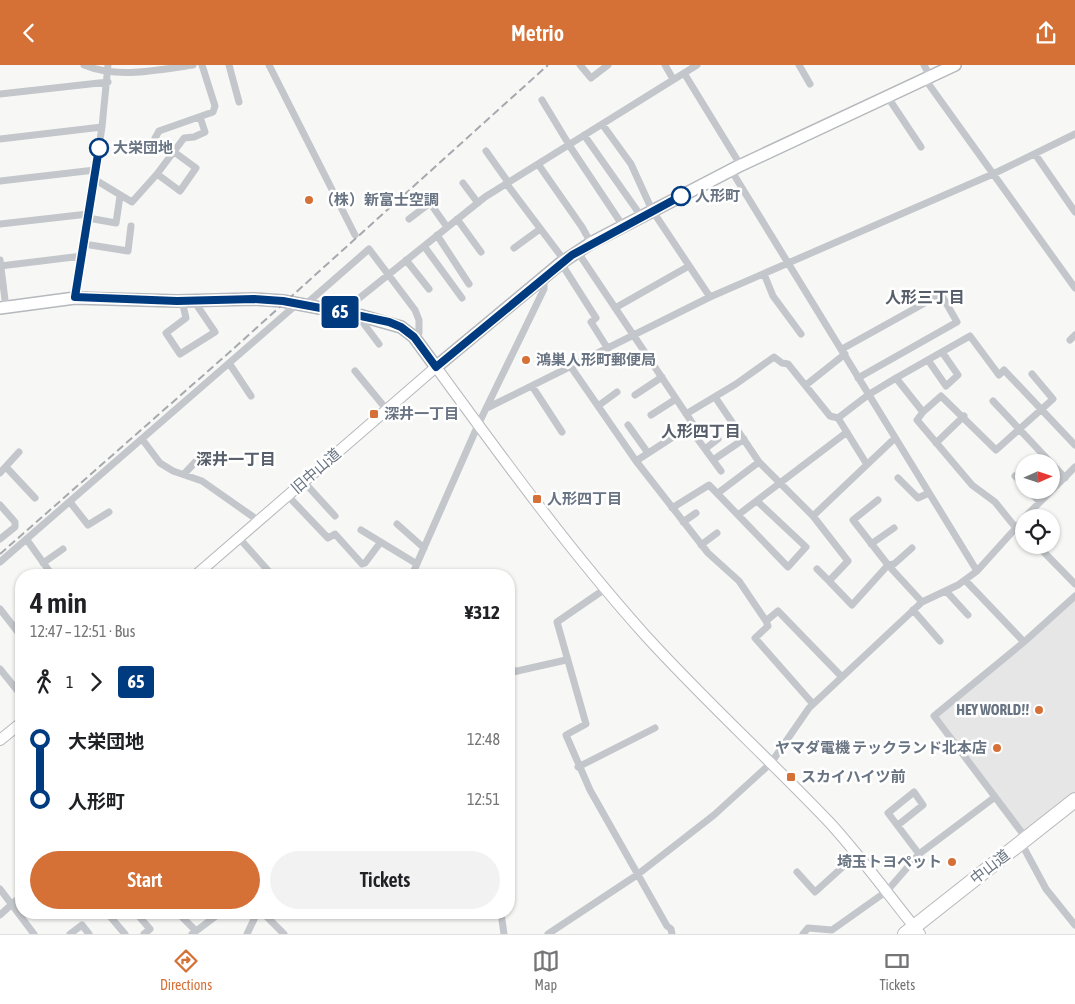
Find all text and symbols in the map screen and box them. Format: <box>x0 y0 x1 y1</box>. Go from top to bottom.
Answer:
icon: back <box>15 19 43 47</box>
icon: share <box>1032 19 1060 47</box>
text: Metrio <box>511 20 564 46</box>
marker: 大栄団地 <box>89 138 109 158</box>
place label: 大栄団地 <box>113 139 173 156</box>
marker: 人形町 <box>671 186 691 206</box>
place label: 人形町 <box>695 187 740 204</box>
place label: （株）新富士空調 <box>319 191 439 208</box>
marker: （株）新富士空調 <box>303 194 315 206</box>
district label: 人形三丁目 <box>885 288 965 306</box>
line badge: 65 <box>318 296 362 328</box>
text: 65 <box>332 301 348 322</box>
place label: 鴻巣人形町郵便局 <box>536 351 656 368</box>
marker: 鴻巣人形町郵便局 <box>520 354 532 366</box>
place label: 深井一丁目 <box>384 405 459 422</box>
marker: 深井一丁目 <box>368 408 380 420</box>
district label: 人形四丁目 <box>661 422 741 440</box>
street label: 旧中山道 <box>287 445 344 497</box>
district label: 深井一丁目 <box>196 450 276 468</box>
north arrow <box>1015 454 1060 499</box>
map controls <box>1015 454 1060 554</box>
place label: 人形四丁目 <box>547 490 622 507</box>
marker: 人形四丁目 <box>531 493 543 505</box>
button: locate <box>1015 509 1060 554</box>
text: 4 min <box>30 587 87 619</box>
text: ¥312 <box>465 601 500 623</box>
text: 12:47 – 12:51 · Bus <box>30 622 135 640</box>
icon: walk <box>30 668 58 696</box>
icon: forward <box>82 668 110 696</box>
text: 65 <box>128 671 144 692</box>
text: 1 <box>66 673 74 691</box>
place label: HEY WORLD!! <box>956 701 1029 718</box>
marker: HEY WORLD!! <box>1033 704 1045 716</box>
text: 大栄団地 <box>68 730 144 752</box>
text: 12:48 <box>467 730 500 748</box>
place label: ヤマダ電機 テックランド北本店 <box>775 739 987 756</box>
marker: ヤマダ電機 テックランド北本店 <box>991 742 1003 754</box>
place label: スカイハイツ前 <box>801 768 905 785</box>
marker: スカイハイツ前 <box>785 771 797 783</box>
text: 人形町 <box>68 790 125 812</box>
text: 12:51 <box>467 790 500 808</box>
street label: 中山道 <box>967 846 1013 887</box>
button: Start <box>30 851 260 909</box>
button: Tickets <box>270 851 500 909</box>
place label: 埼玉トヨペット <box>837 853 942 870</box>
marker: 埼玉トヨペット <box>946 856 958 868</box>
tab: Directions <box>160 947 212 993</box>
tab: Map <box>532 947 560 993</box>
tab: Tickets <box>880 947 915 993</box>

